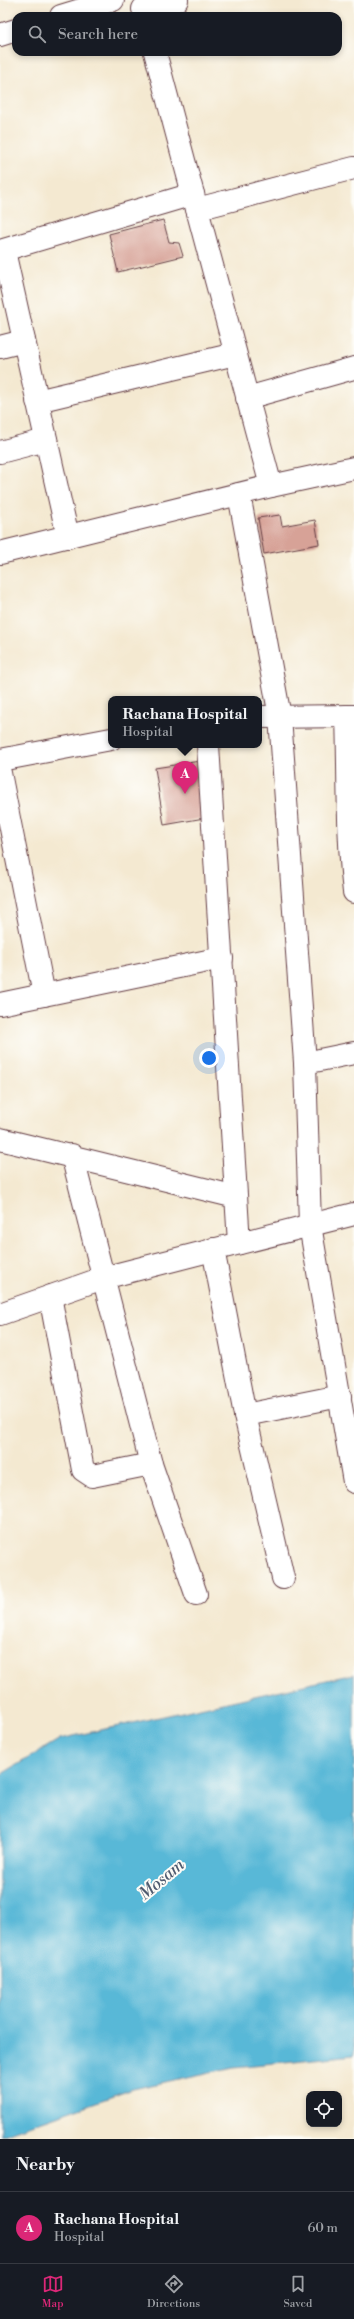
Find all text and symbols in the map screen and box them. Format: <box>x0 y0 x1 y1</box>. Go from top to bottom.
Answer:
search box <box>12 12 342 56</box>
icon: search <box>26 23 48 45</box>
text: Search here <box>58 25 138 44</box>
popup <box>108 696 262 748</box>
text: Rachana Hospital <box>122 705 248 724</box>
text: Hospital <box>122 724 173 740</box>
pin: A <box>172 761 198 794</box>
your location <box>199 1048 219 1068</box>
water label: Mosam <box>134 1854 189 1905</box>
map controls <box>306 2091 342 2127</box>
button: locate <box>306 2091 342 2127</box>
text: Nearby <box>16 2154 75 2176</box>
text: Rachana Hospital <box>54 2210 179 2229</box>
text: A <box>24 2220 34 2236</box>
text: 60 m <box>307 2220 338 2236</box>
text: Hospital <box>54 2229 104 2245</box>
tab: Map <box>42 2273 64 2311</box>
tab: Directions <box>147 2273 200 2311</box>
tab: Saved <box>283 2273 312 2311</box>

